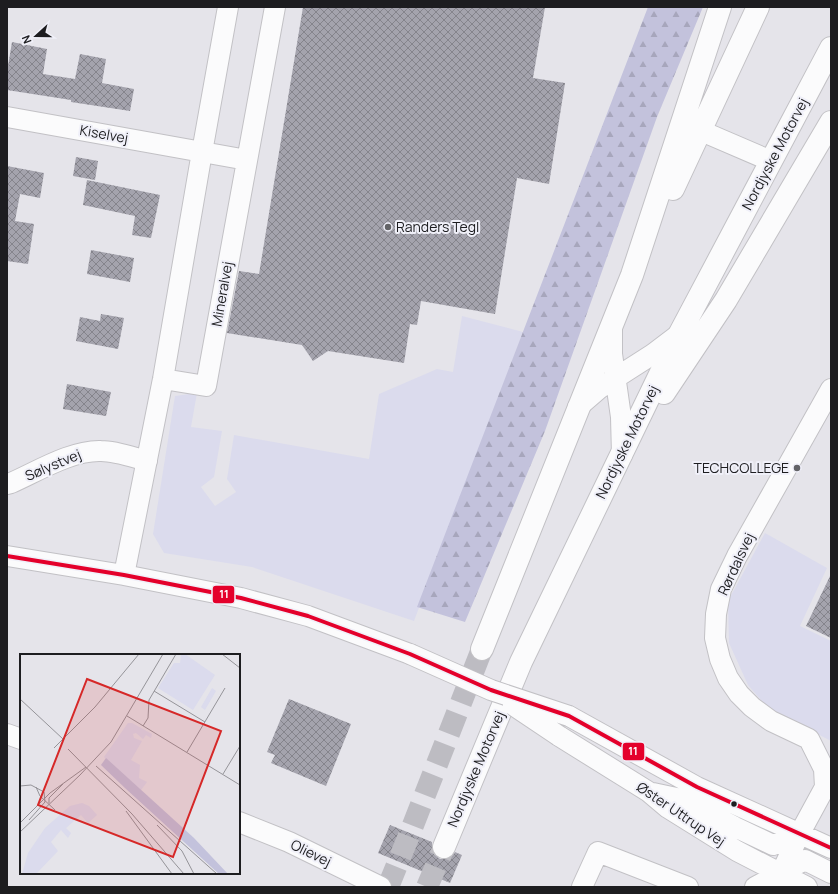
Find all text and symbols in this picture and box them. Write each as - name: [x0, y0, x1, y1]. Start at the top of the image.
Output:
- north arrow: [16, 16, 56, 56]
- text: N: [18, 33, 35, 46]
- street label: Nordjyske Motorvej: [737, 94, 812, 213]
- street label: Kiselvej: [78, 120, 130, 147]
- place label: Randers Tegl: [396, 217, 479, 236]
- marker: Randers Tegl: [383, 222, 393, 232]
- street label: Mineralvej: [206, 260, 237, 328]
- street label: Nordjyske Motorvej: [591, 382, 662, 502]
- street label: Sølystvej: [22, 444, 84, 485]
- place label: TECHCOLLEGE: [694, 458, 789, 477]
- marker: TECHCOLLEGE: [792, 463, 802, 473]
- street label: Rørdalsvej: [713, 529, 758, 598]
- line badge: 11: [212, 585, 235, 604]
- text: 11: [219, 586, 229, 601]
- inset map: [20, 654, 240, 874]
- street label: Nordjyske Motorvej: [443, 708, 509, 830]
- line badge: 11: [622, 742, 645, 761]
- text: 11: [628, 743, 638, 758]
- street label: Øster Uttrup Vej: [633, 777, 729, 850]
- unlabelled marker: [729, 799, 739, 809]
- street label: Olievej: [288, 835, 335, 871]

